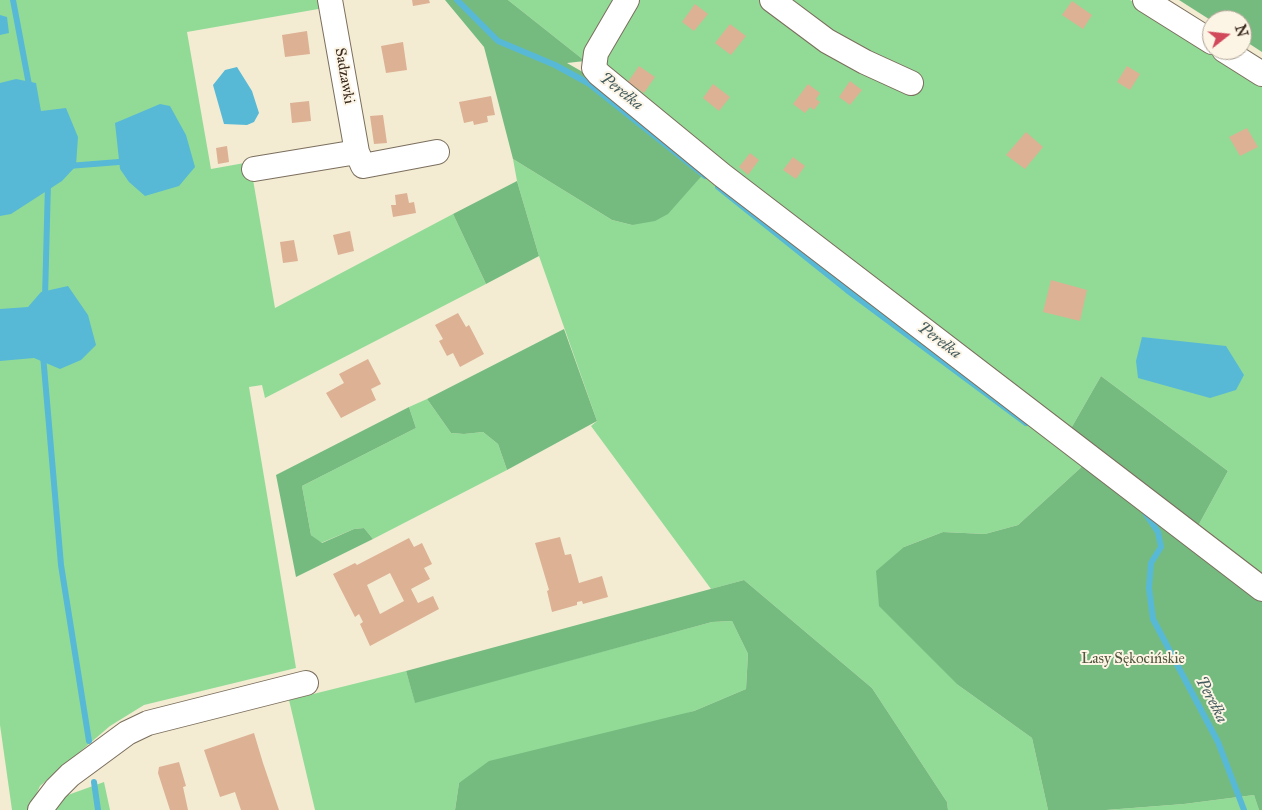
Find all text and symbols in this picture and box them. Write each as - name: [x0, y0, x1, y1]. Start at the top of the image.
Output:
- north arrow: [1202, 10, 1252, 60]
- text: N: [1231, 23, 1251, 39]
- street label: Sadzawki: [330, 47, 358, 105]
- water label: Perełka: [595, 69, 647, 115]
- water label: Perełka: [913, 318, 965, 364]
- park label: Lasy Sękocińskie: [1081, 650, 1185, 668]
- water label: Perełka: [1191, 673, 1231, 727]

